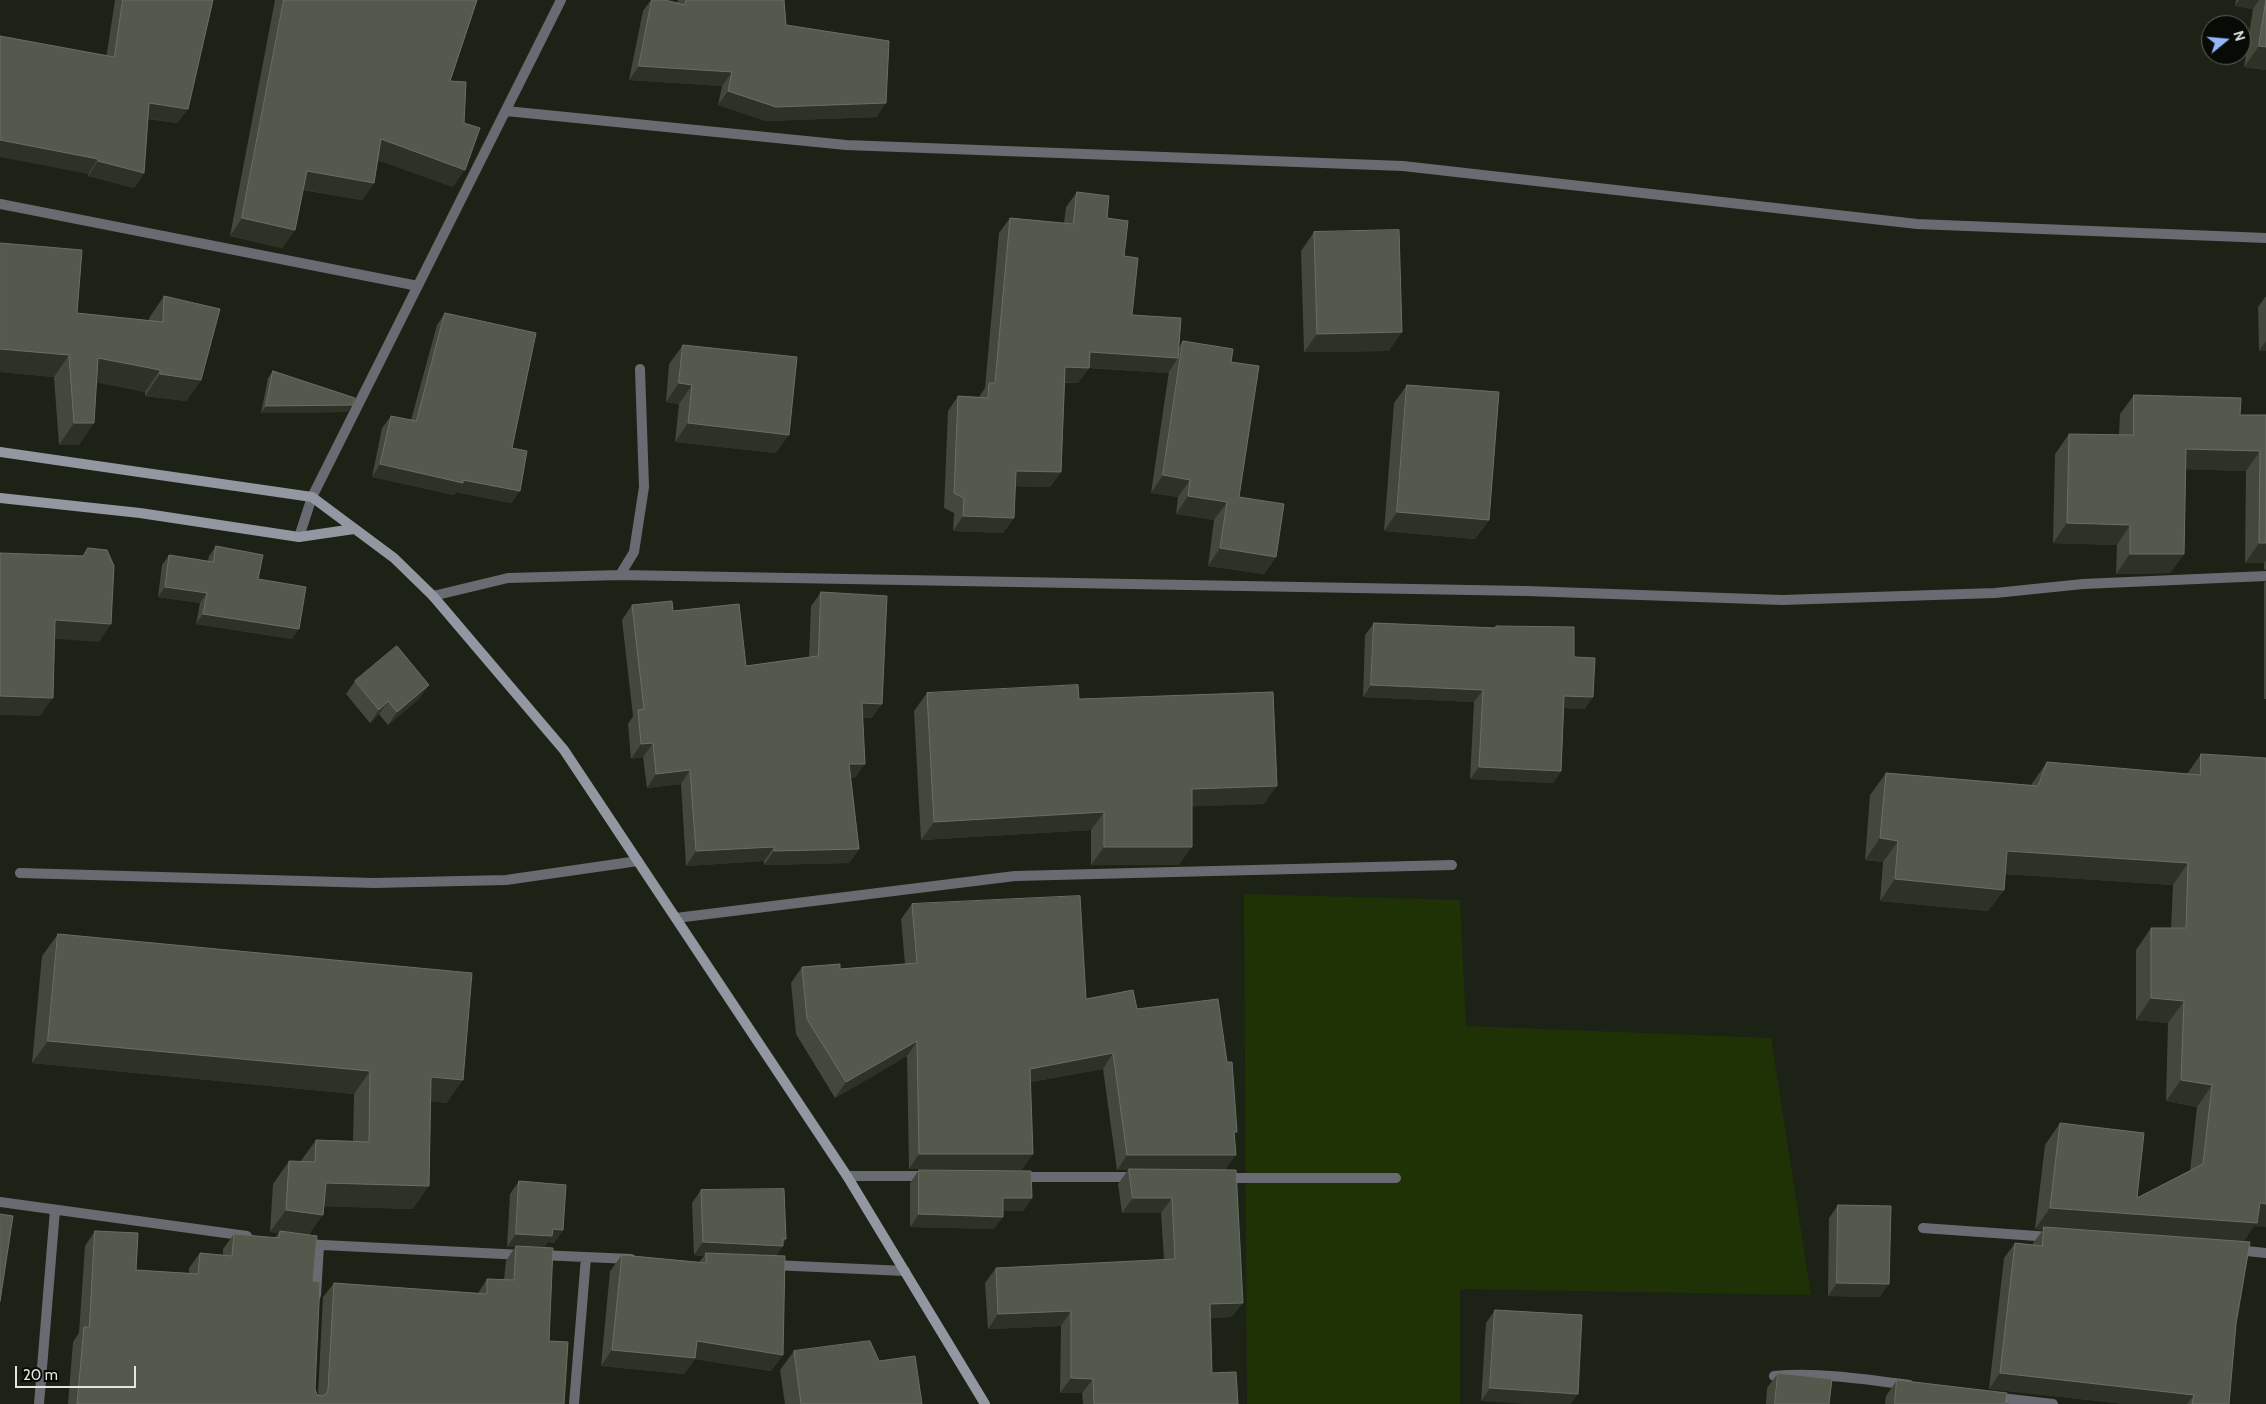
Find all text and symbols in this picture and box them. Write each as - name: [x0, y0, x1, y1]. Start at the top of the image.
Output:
- north arrow: [2201, 15, 2251, 65]
- text: N: [2229, 29, 2249, 43]
- scale bar: [18, 1356, 139, 1388]
- text: 20 m: [23, 1366, 58, 1384]

